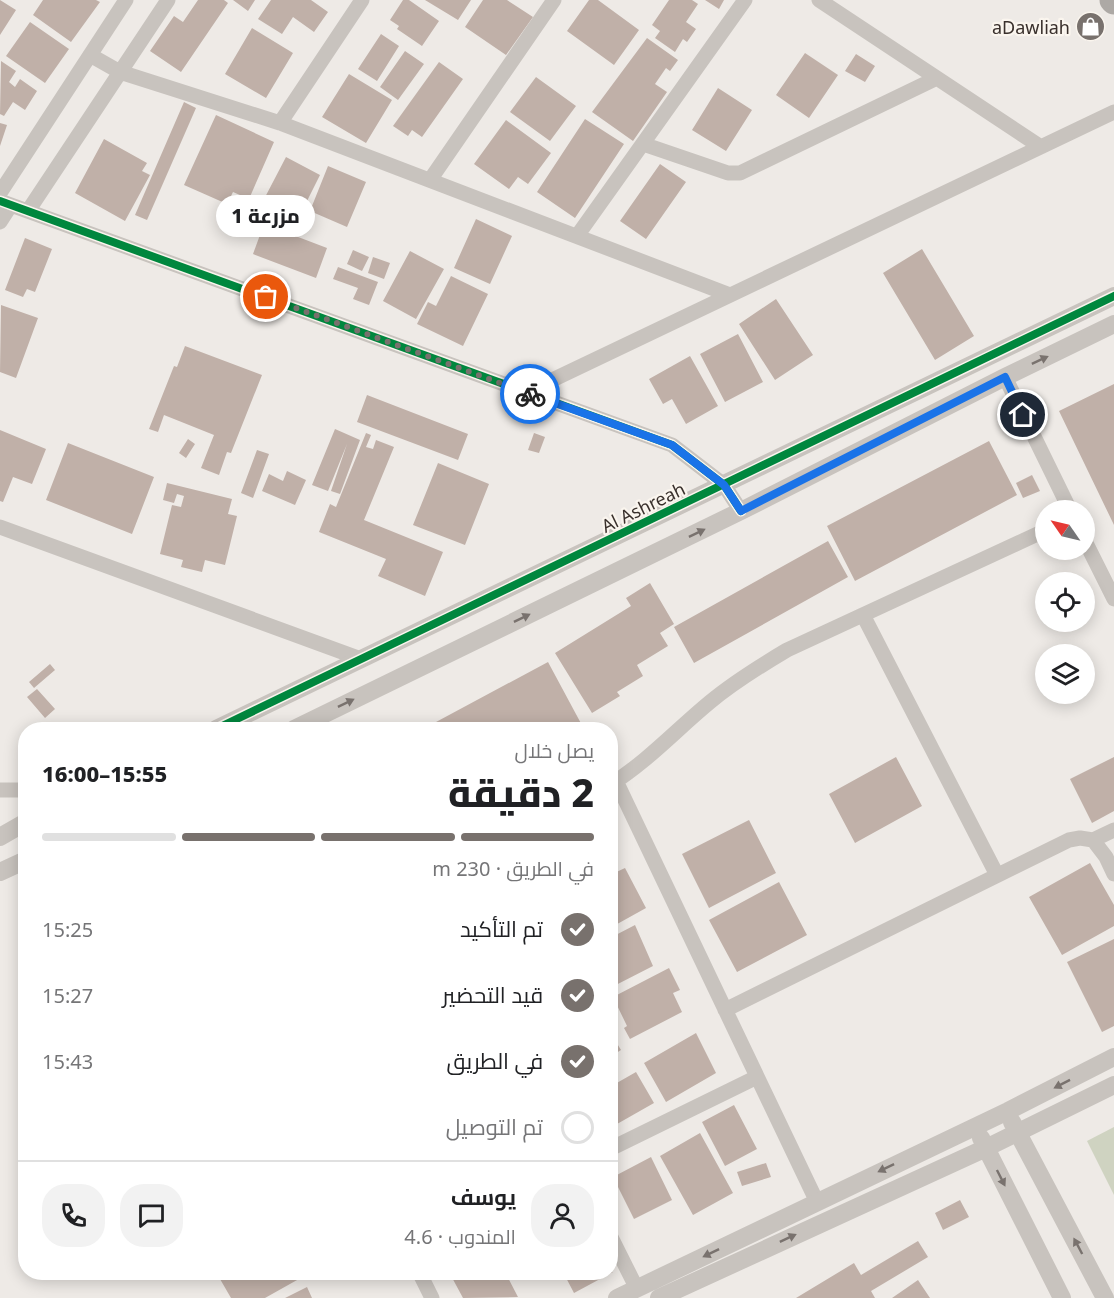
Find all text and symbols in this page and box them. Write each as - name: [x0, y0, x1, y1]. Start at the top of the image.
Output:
- shop icon: aDawliah: [1075, 11, 1107, 43]
- place label: aDawliah: [992, 15, 1070, 39]
- callout: مزرعة 1: [216, 195, 316, 237]
- text: مزرعة 1: [231, 202, 300, 229]
- pin: [240, 271, 291, 322]
- icon: bag: [249, 280, 282, 313]
- one-way arrow: [1031, 355, 1048, 364]
- courier: [500, 364, 560, 424]
- icon: bike: [514, 378, 547, 411]
- pin: [997, 389, 1048, 440]
- icon: home: [1006, 398, 1039, 431]
- street label: Al Ashreah: [597, 476, 689, 538]
- north arrow: [1035, 500, 1095, 560]
- map controls: [1035, 500, 1095, 704]
- one-way arrow: [688, 528, 706, 538]
- button: locate: [1035, 572, 1095, 632]
- one-way arrow: [513, 614, 530, 623]
- button: layers: [1035, 644, 1095, 704]
- one-way arrow: [338, 699, 355, 708]
- text: يصل خلال: [515, 737, 594, 764]
- text: 15:55–16:00: [42, 758, 167, 788]
- text: 2 دقيقة: [448, 765, 594, 818]
- text: في الطريق · 230 m: [432, 855, 594, 882]
- text: تم التأكيد: [460, 913, 543, 943]
- icon: check: [561, 913, 594, 946]
- text: 15:25: [42, 916, 93, 943]
- text: قيد التحضير: [442, 979, 543, 1009]
- icon: check: [561, 979, 594, 1012]
- text: 15:27: [42, 982, 93, 1009]
- text: في الطريق: [446, 1045, 543, 1075]
- icon: check: [561, 1045, 594, 1078]
- text: 15:43: [42, 1048, 93, 1075]
- one-way arrow: [1053, 1078, 1071, 1088]
- text: تم التوصيل: [446, 1111, 543, 1141]
- one-way arrow: [878, 1164, 895, 1173]
- one-way arrow: [996, 1170, 1006, 1187]
- text: يوسف: [451, 1181, 516, 1211]
- button: phone: [42, 1184, 105, 1247]
- button: chat: [120, 1184, 183, 1247]
- button: person: [531, 1184, 594, 1247]
- text: المندوب · 4.6: [404, 1223, 516, 1250]
- one-way arrow: [780, 1234, 797, 1243]
- one-way arrow: [1073, 1238, 1083, 1255]
- one-way arrow: [702, 1249, 719, 1258]

